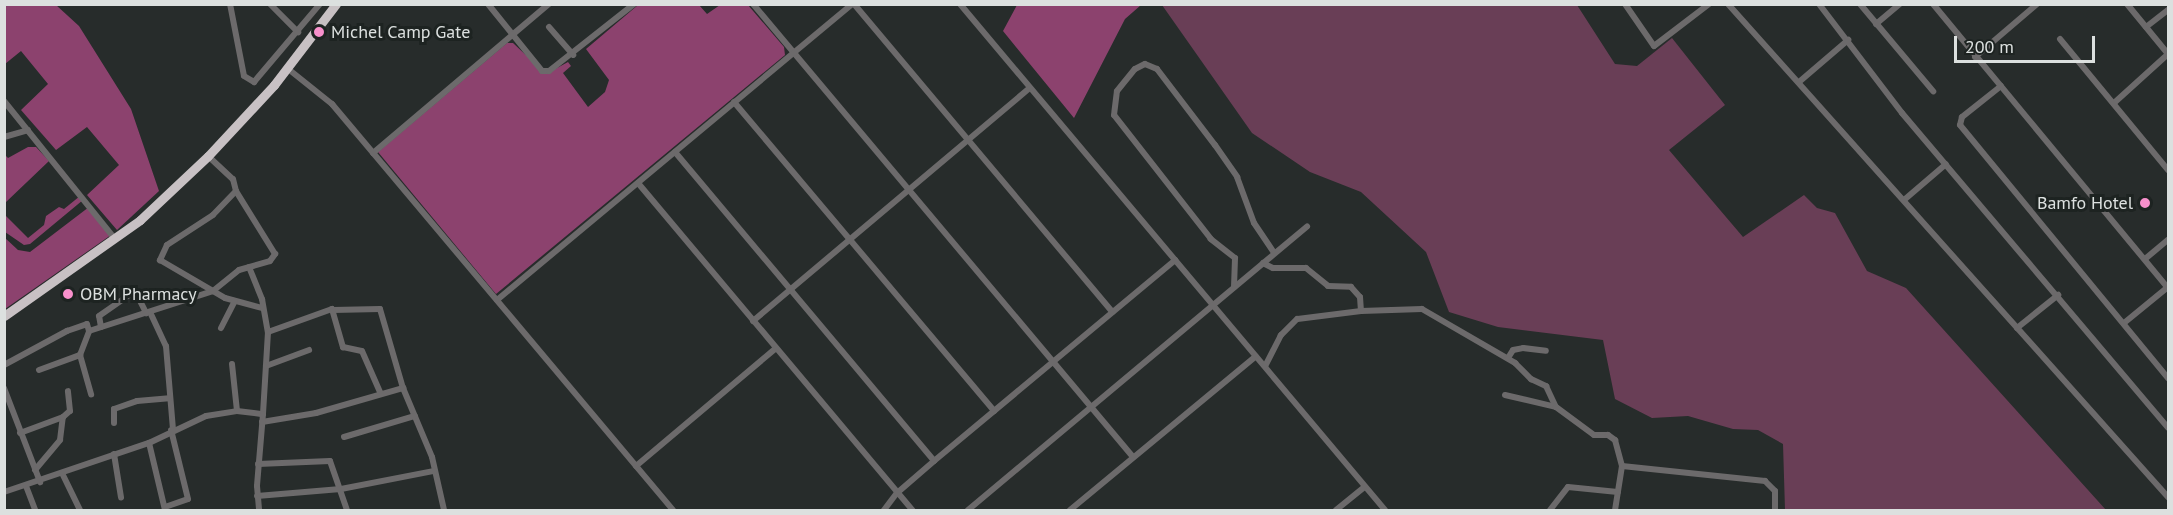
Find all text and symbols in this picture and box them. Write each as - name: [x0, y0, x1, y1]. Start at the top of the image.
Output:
- place label: Michel Camp Gate: [331, 21, 470, 43]
- scale bar: [1957, 24, 2098, 62]
- marker: Michel Camp Gate: [312, 25, 326, 39]
- text: 200 m: [1965, 35, 2014, 58]
- place label: Bamfo Hotel: [2037, 192, 2133, 214]
- marker: Bamfo Hotel: [2138, 196, 2152, 210]
- place label: OBM Pharmacy: [80, 283, 197, 305]
- marker: OBM Pharmacy: [61, 287, 75, 301]

